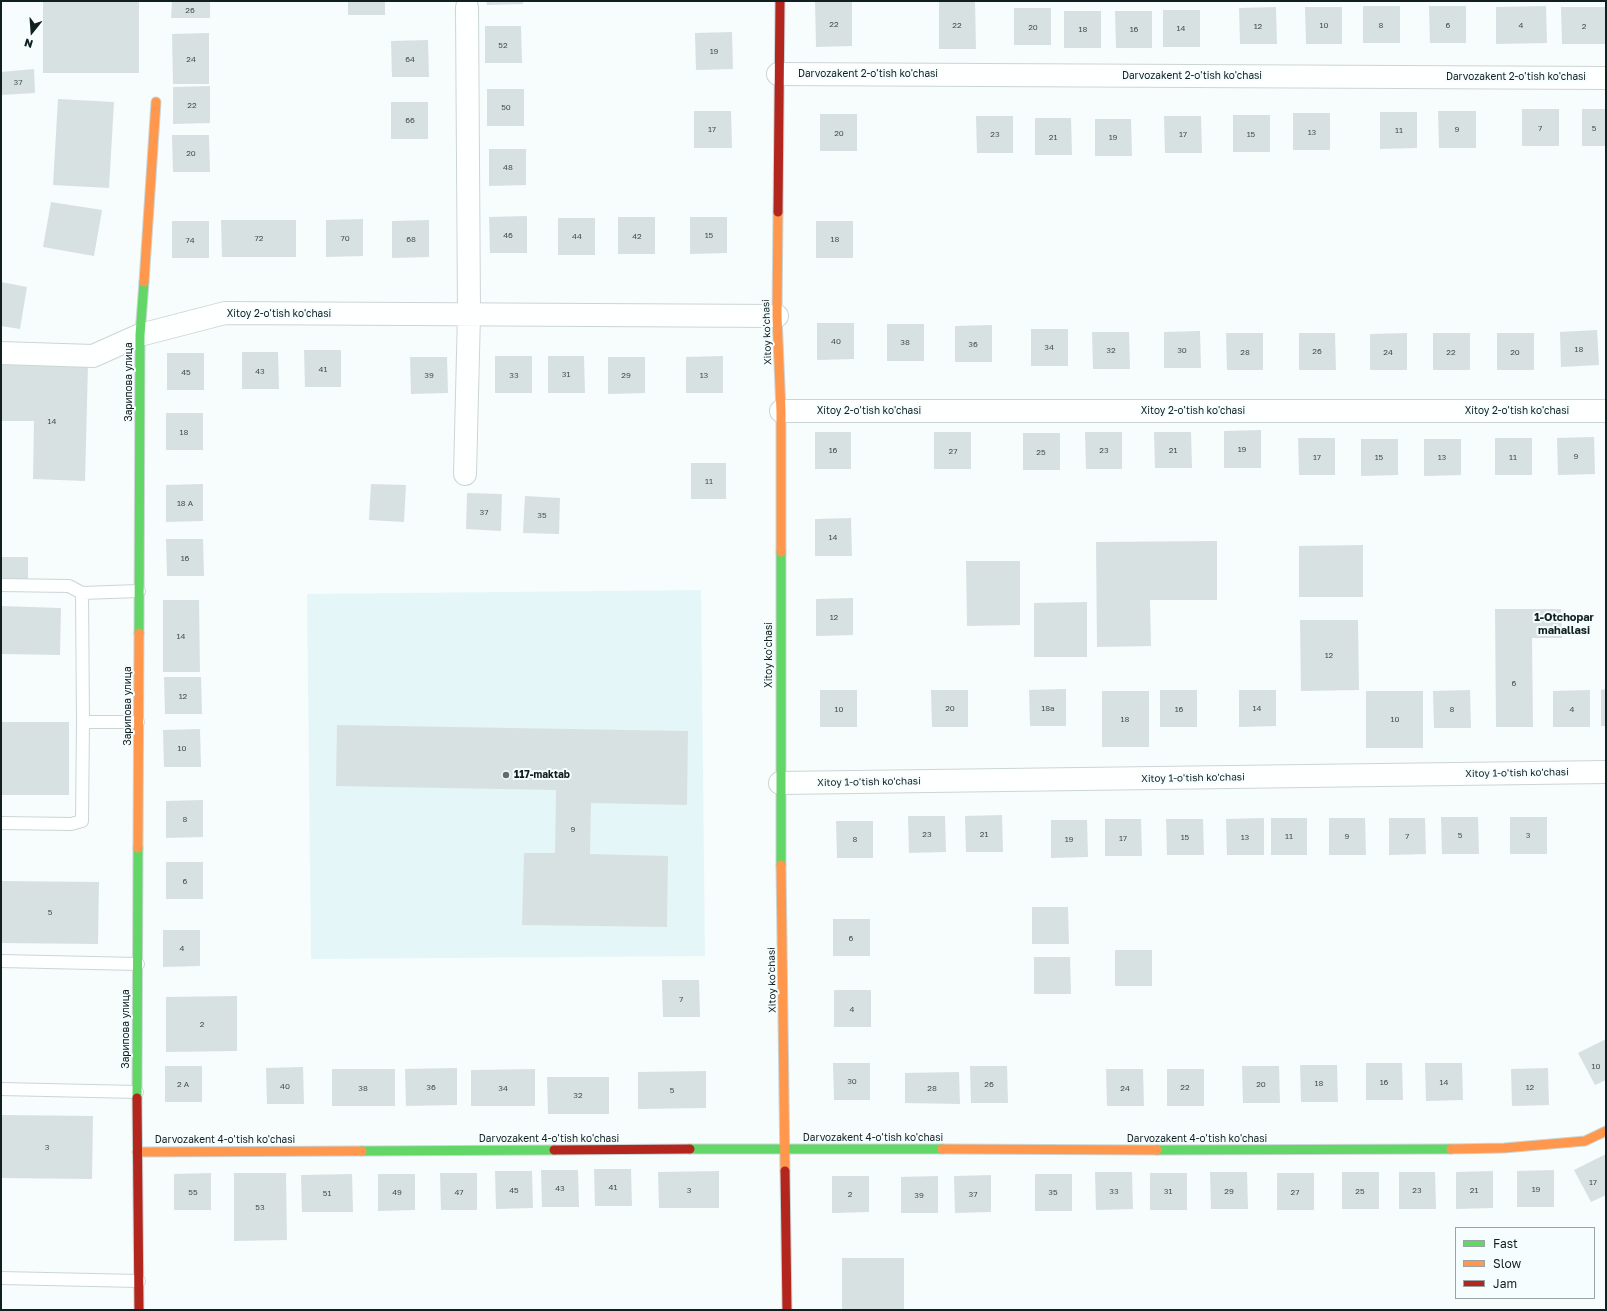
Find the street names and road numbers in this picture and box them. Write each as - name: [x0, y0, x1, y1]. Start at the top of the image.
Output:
- street label: Darvozakent 2-o'tish ko'chasi: [798, 68, 938, 80]
- street label: Darvozakent 2-o'tish ko'chasi: [1122, 70, 1262, 82]
- street label: Darvozakent 2-o'tish ko'chasi: [1446, 71, 1586, 83]
- street label: Xitoy ko'chasi: [760, 299, 774, 365]
- street label: Xitoy 2-o'tish ko'chasi: [227, 308, 331, 320]
- street label: Зарипова улица: [123, 342, 135, 422]
- street label: Xitoy 2-o'tish ko'chasi: [817, 405, 921, 417]
- street label: Xitoy 2-o'tish ko'chasi: [1141, 405, 1245, 417]
- street label: Xitoy 2-o'tish ko'chasi: [1465, 405, 1569, 417]
- street label: Xitoy ko'chasi: [763, 622, 775, 688]
- street label: Зарипова улица: [122, 666, 134, 746]
- street label: Xitoy 1-o'tish ko'chasi: [1465, 766, 1569, 780]
- street label: Xitoy 1-o'tish ko'chasi: [1141, 771, 1245, 785]
- street label: Xitoy 1-o'tish ko'chasi: [817, 775, 921, 789]
- street label: Xitoy ko'chasi: [765, 947, 779, 1013]
- street label: Зарипова улица: [120, 989, 132, 1069]
- street label: Darvozakent 4-o'tish ko'chasi: [803, 1132, 943, 1144]
- street label: Darvozakent 4-o'tish ko'chasi: [479, 1133, 619, 1145]
- street label: Darvozakent 4-o'tish ko'chasi: [1127, 1133, 1267, 1145]
- street label: Darvozakent 4-o'tish ko'chasi: [155, 1134, 295, 1146]

